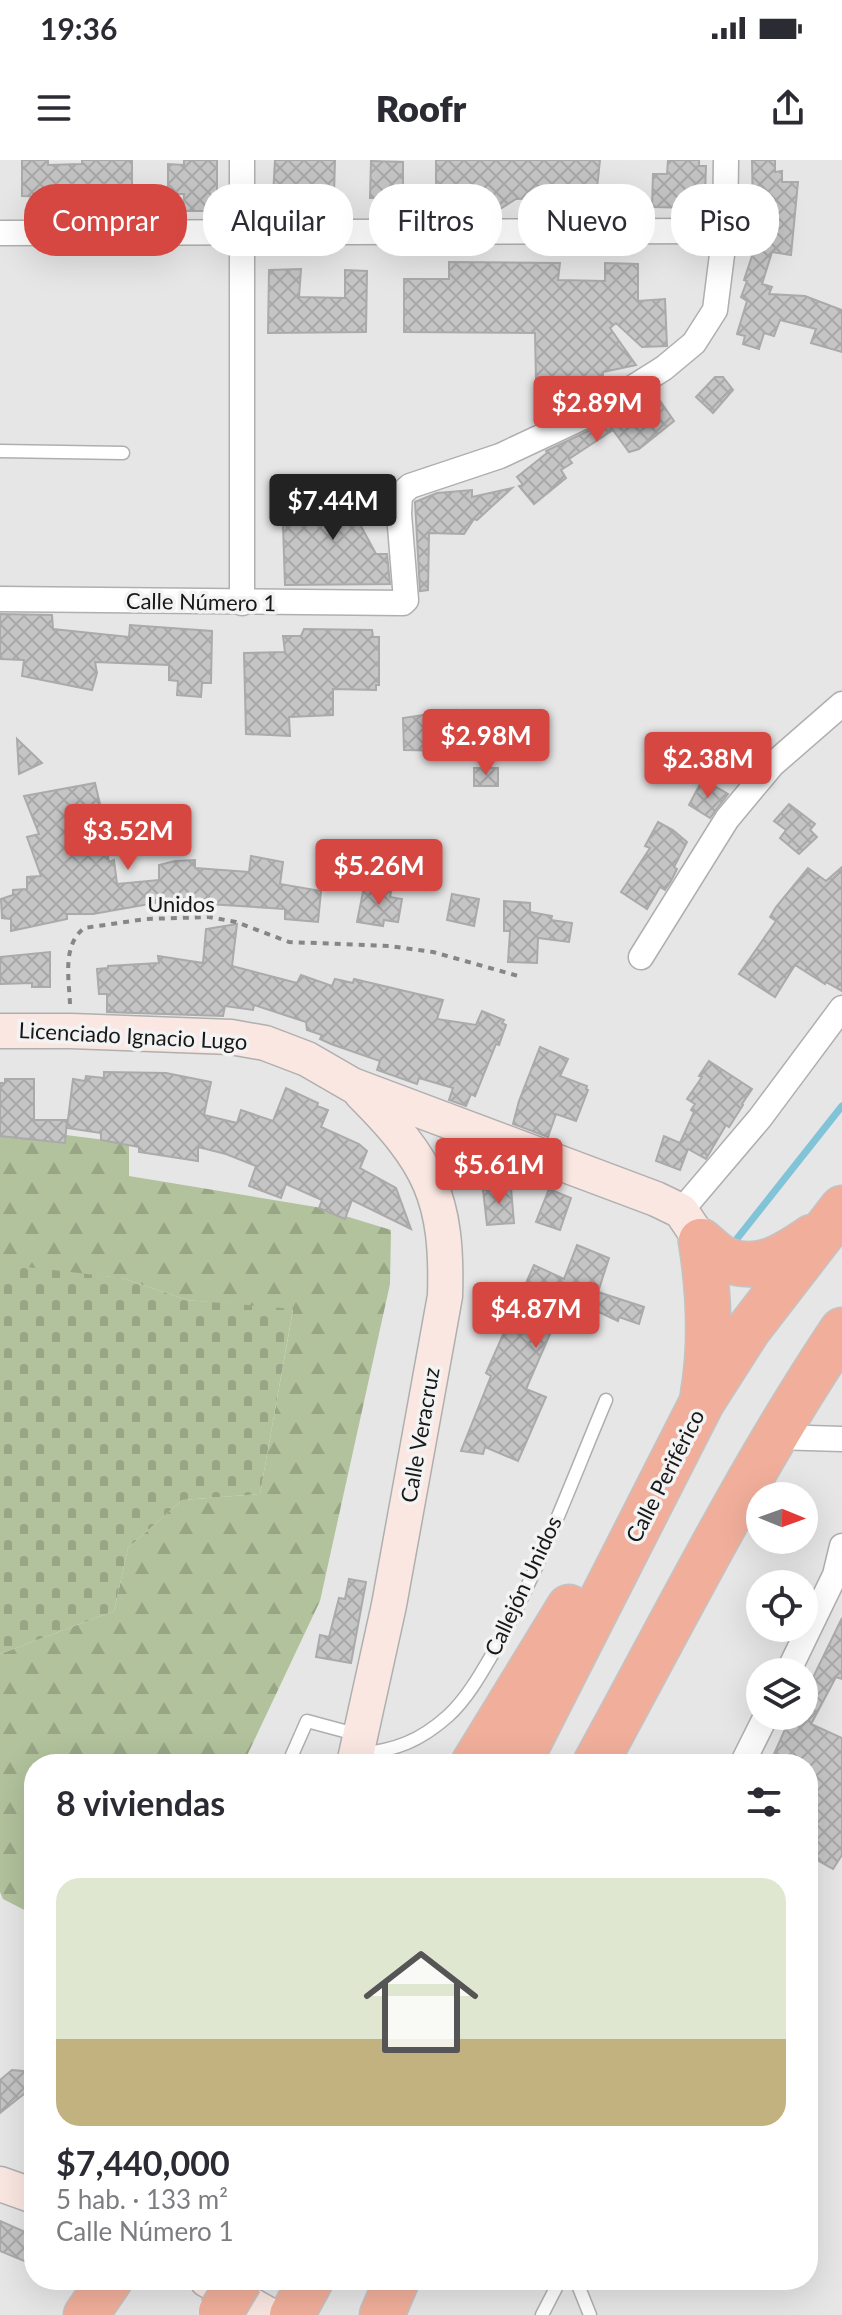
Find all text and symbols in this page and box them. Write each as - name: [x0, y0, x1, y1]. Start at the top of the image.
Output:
- text: 19:36: [40, 10, 117, 46]
- icon: menu: [32, 86, 76, 130]
- text: Roofr: [376, 86, 466, 130]
- icon: share: [766, 86, 810, 130]
- chip: Comprar: [24, 184, 187, 256]
- chip: Alquilar: [203, 184, 353, 256]
- chip: Filtros: [369, 184, 502, 256]
- chip: Nuevo: [518, 184, 655, 256]
- chip: Piso: [671, 184, 779, 256]
- pin: $2.89M: [532, 376, 662, 444]
- text: $2.89M: [551, 386, 643, 418]
- pin: $7.44M: [268, 474, 398, 542]
- text: $7.44M: [287, 484, 379, 516]
- street label: Calle Número 1: [126, 587, 276, 616]
- pin: $2.98M: [421, 709, 551, 777]
- text: $2.98M: [440, 719, 532, 751]
- pin: $2.38M: [643, 732, 773, 800]
- text: $2.38M: [662, 742, 754, 774]
- pin: $3.52M: [63, 804, 193, 872]
- text: $3.52M: [82, 814, 174, 846]
- pin: $5.26M: [314, 839, 444, 907]
- text: $5.26M: [333, 849, 425, 881]
- street label: Unidos: [147, 890, 215, 917]
- street label: Licenciado Ignacio Lugo: [18, 1016, 248, 1055]
- pin: $5.61M: [434, 1138, 564, 1206]
- text: $5.61M: [453, 1148, 545, 1180]
- pin: $4.87M: [471, 1282, 601, 1350]
- text: $4.87M: [490, 1292, 582, 1324]
- street label: Calle Veracruz: [394, 1365, 445, 1505]
- street label: Calle Periférico: [619, 1405, 710, 1547]
- north arrow: [746, 1482, 818, 1554]
- map controls: [746, 1482, 818, 1730]
- street label: Callejón Unidos: [478, 1512, 567, 1660]
- button: locate: [746, 1570, 818, 1642]
- button: layers: [746, 1658, 818, 1730]
- icon: filters: [742, 1780, 786, 1824]
- text: 8 viviendas: [56, 1782, 225, 1823]
- icon: home: [349, 1930, 493, 2074]
- text: $7,440,000: [56, 2142, 230, 2183]
- text: 5 hab. · 133 m²: [56, 2183, 228, 2215]
- text: Calle Número 1: [56, 2215, 234, 2247]

